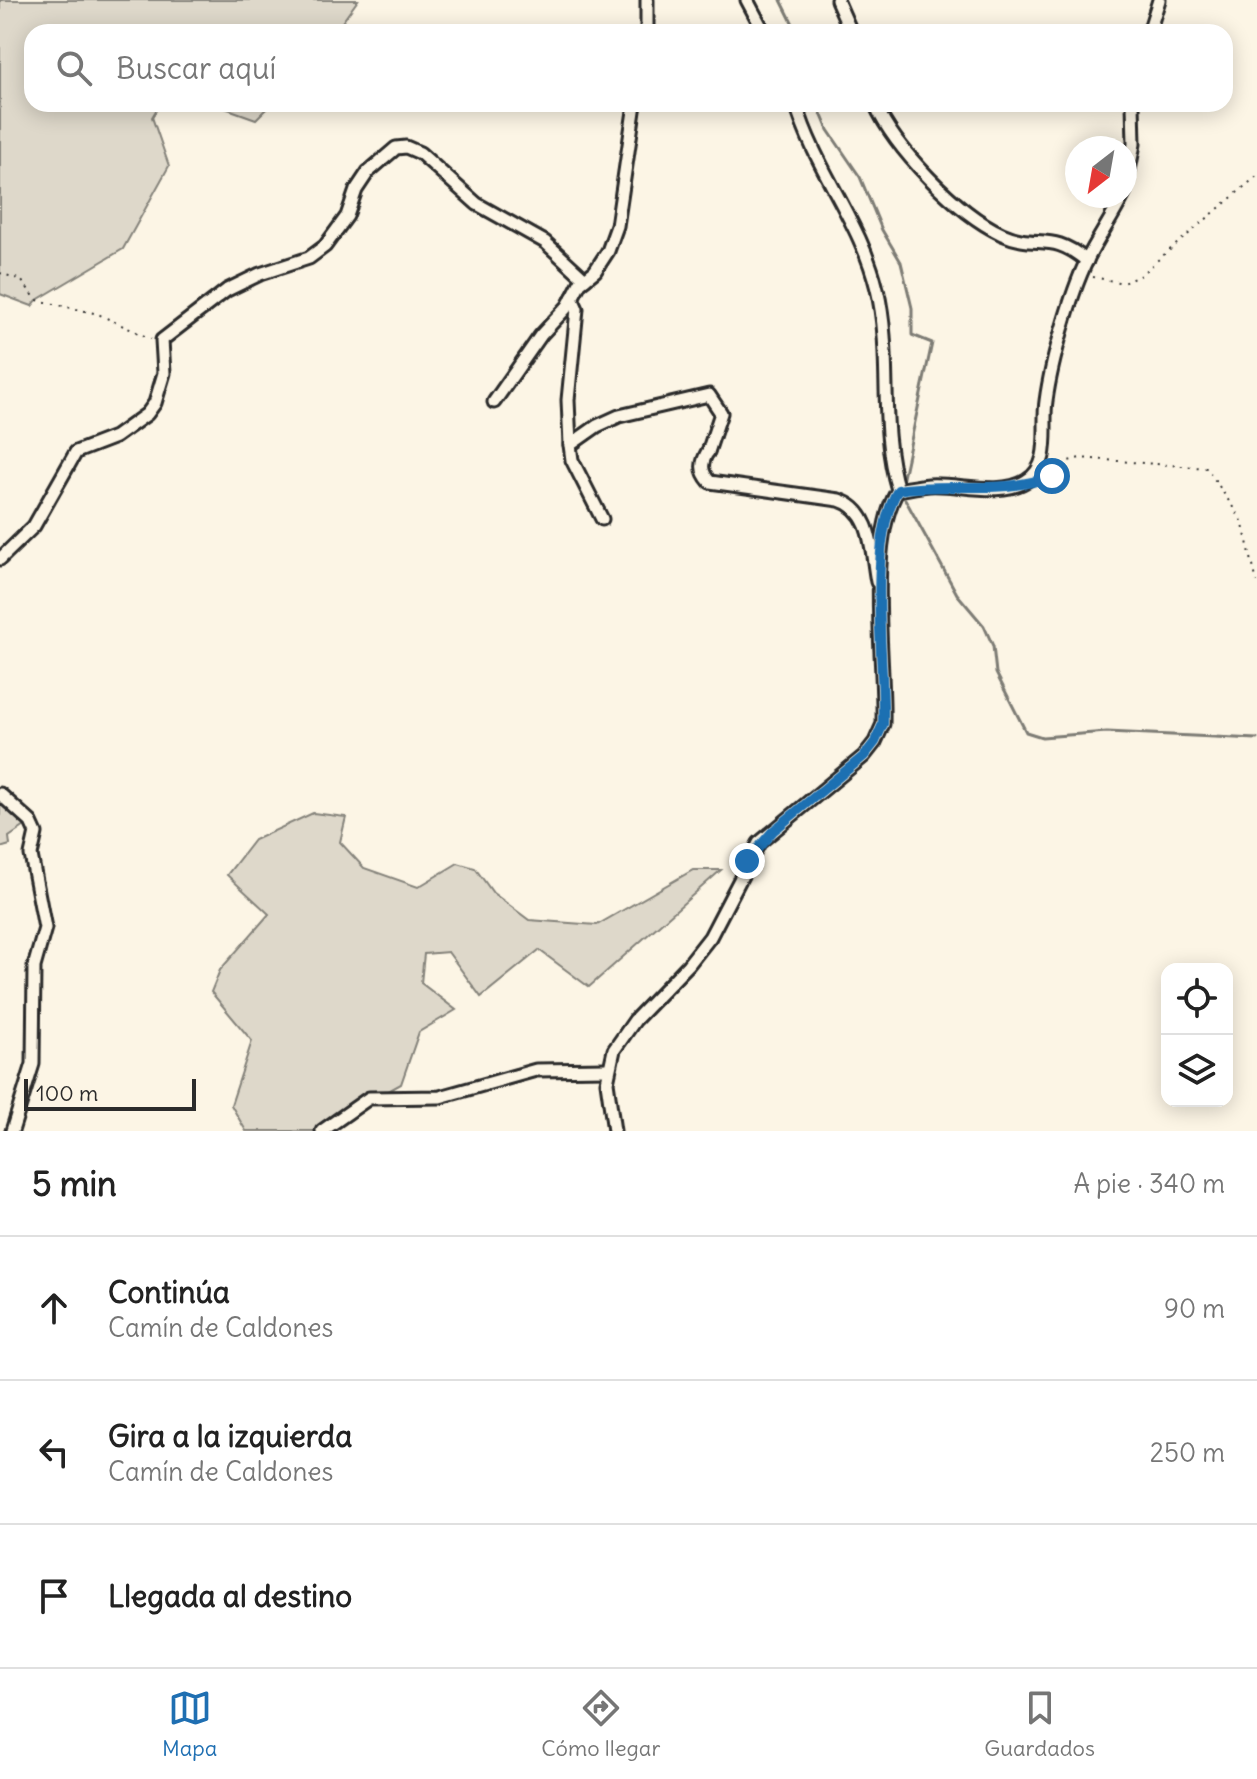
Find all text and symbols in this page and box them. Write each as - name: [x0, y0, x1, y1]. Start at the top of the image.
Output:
- search box: [24, 24, 1233, 112]
- icon: search: [52, 46, 96, 90]
- text: Buscar aquí: [116, 49, 276, 87]
- north arrow: [1065, 136, 1137, 208]
- route start: [1034, 458, 1070, 494]
- route end: [729, 843, 765, 879]
- map controls: [1161, 963, 1233, 1107]
- button: locate: [1161, 963, 1233, 1035]
- button: layers: [1161, 1035, 1233, 1107]
- scale bar: [24, 1075, 196, 1111]
- text: 100 m: [36, 1079, 98, 1107]
- text: 5 min: [32, 1162, 117, 1205]
- text: A pie · 340 m: [1073, 1167, 1225, 1200]
- text: Continúa: [108, 1273, 230, 1311]
- icon: ahead: [32, 1286, 76, 1330]
- text: 90 m: [1164, 1292, 1225, 1325]
- text: Camín de Caldones: [108, 1311, 333, 1344]
- text: Gira a la izquierda: [108, 1417, 352, 1455]
- icon: left: [32, 1430, 76, 1474]
- text: 250 m: [1150, 1436, 1225, 1469]
- text: Camín de Caldones: [108, 1455, 333, 1488]
- icon: arrive: [32, 1574, 76, 1618]
- text: Llegada al destino: [108, 1577, 352, 1615]
- tab: Mapa: [162, 1686, 217, 1762]
- tab: Cómo llegar: [541, 1686, 660, 1762]
- tab: Guardados: [984, 1686, 1095, 1762]

